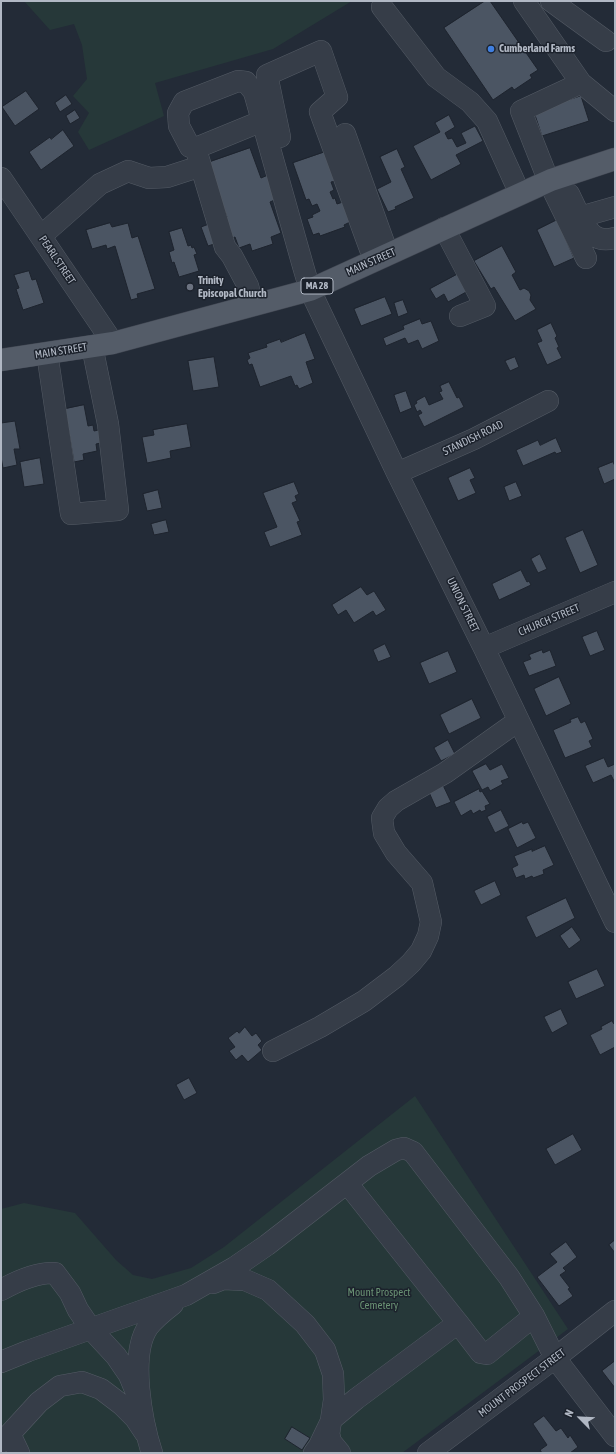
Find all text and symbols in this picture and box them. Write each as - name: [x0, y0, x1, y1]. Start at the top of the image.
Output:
- place label: Cumberland Farms: [499, 42, 575, 56]
- marker: Cumberland Farms: [486, 44, 496, 54]
- street label: PEARL STREET: [36, 233, 78, 287]
- street label: MAIN STREET: [344, 245, 398, 279]
- place label: Trinity Episcopal Church: [198, 274, 267, 300]
- road number: MA 28: [301, 278, 333, 294]
- marker: Trinity Episcopal Church: [185, 282, 195, 292]
- street label: MAIN STREET: [34, 340, 88, 362]
- street label: STANDISH ROAD: [441, 418, 505, 458]
- street label: UNION STREET: [444, 575, 482, 635]
- street label: CHURCH STREET: [516, 601, 582, 639]
- park label: Mount Prospect Cemetery: [348, 1286, 410, 1312]
- street label: MOUNT PROSPECT STREET: [476, 1346, 568, 1420]
- north arrow: [560, 1398, 600, 1438]

